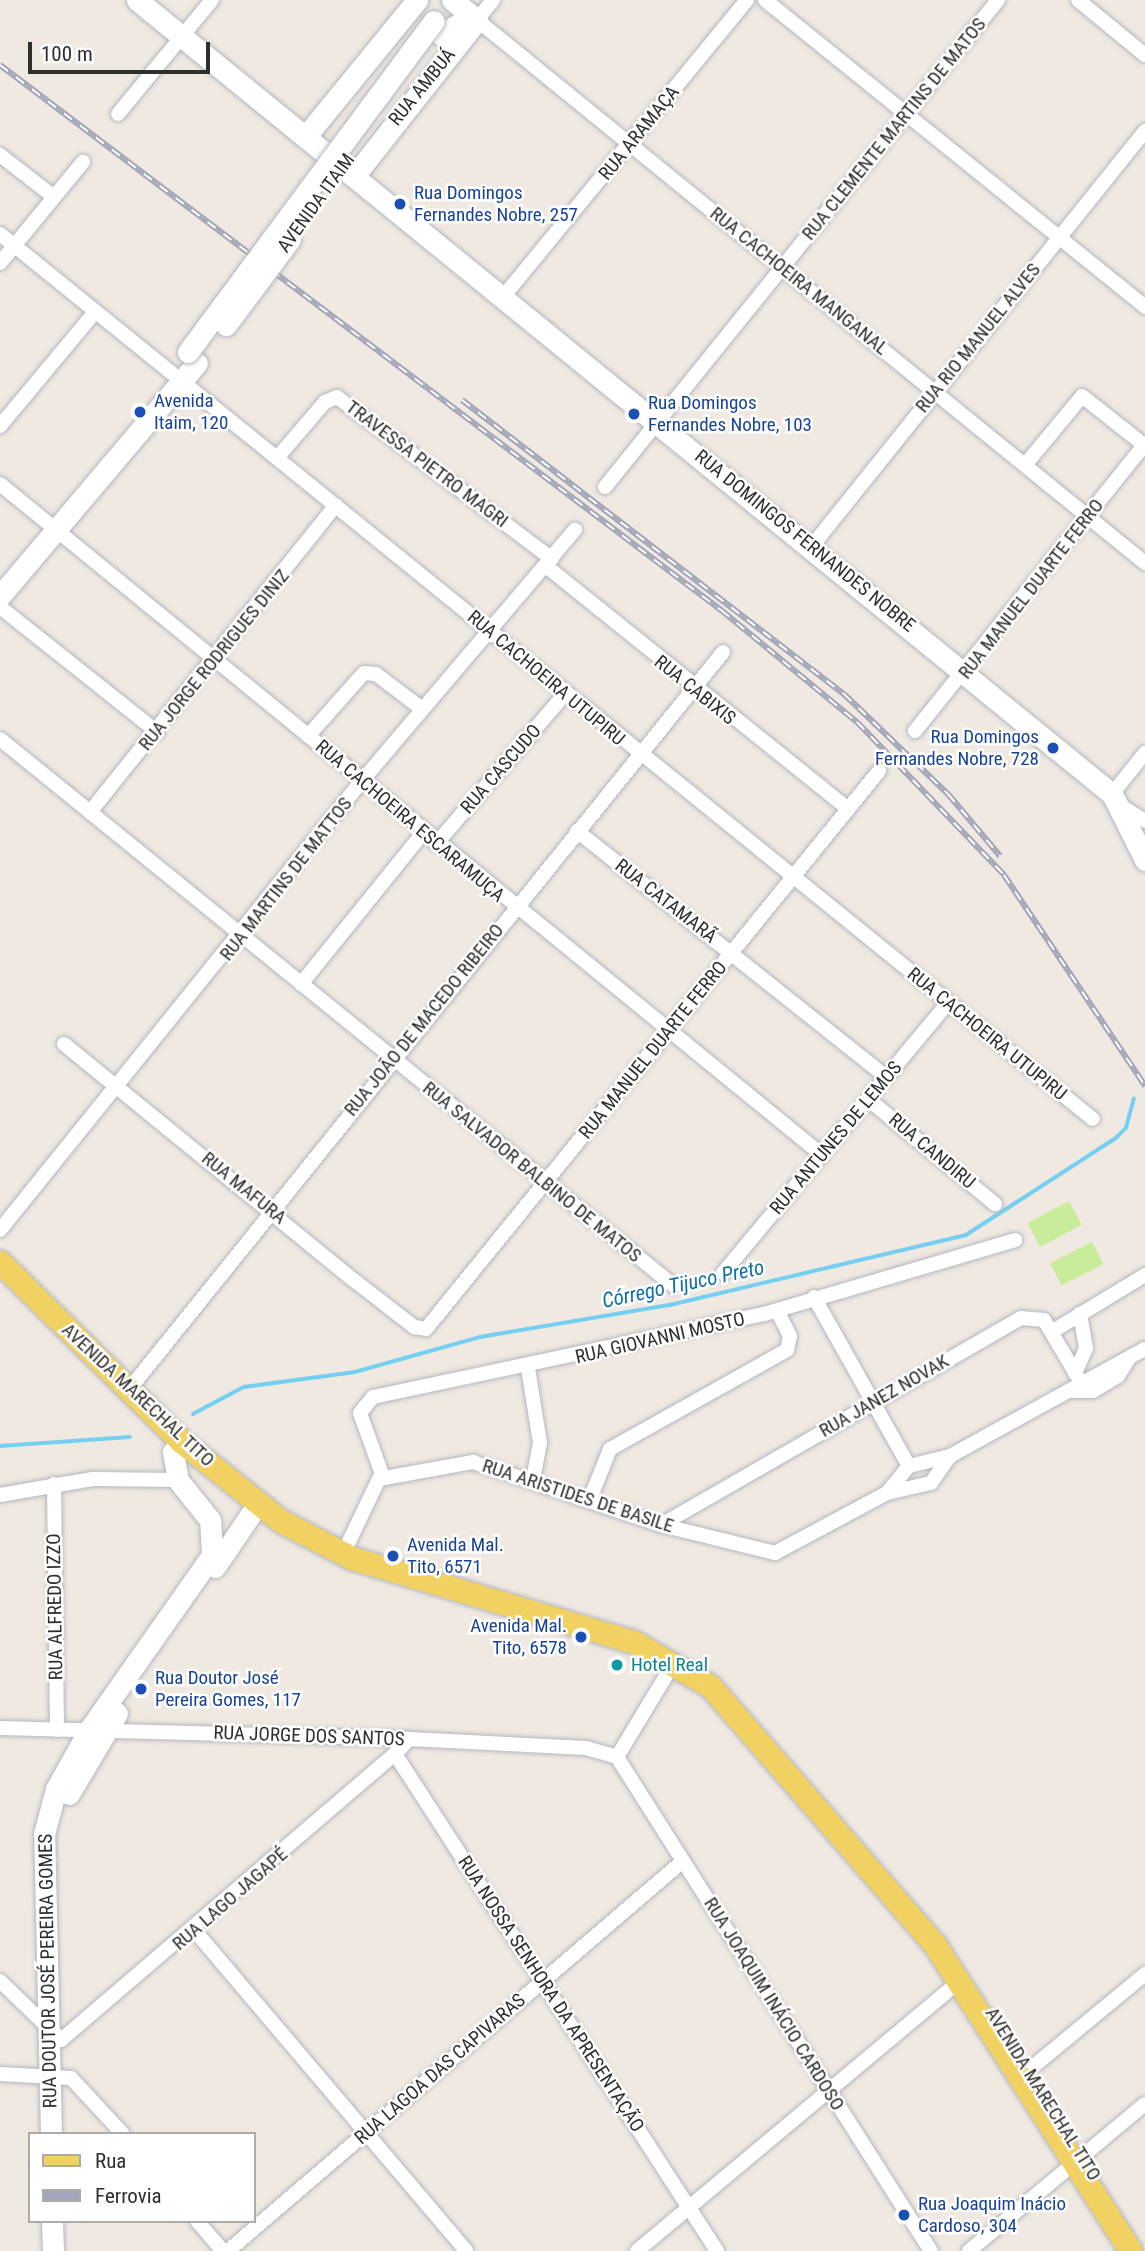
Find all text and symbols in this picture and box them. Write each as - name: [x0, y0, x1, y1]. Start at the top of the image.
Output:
- street label: RUA CLEMENTE MARTINS DE MATOS: [797, 13, 991, 245]
- scale bar: [32, 28, 214, 72]
- text: 100 m: [41, 42, 93, 66]
- street label: RUA AMBUÁ: [384, 44, 460, 130]
- street label: RUA ARAMAÇA: [594, 81, 684, 185]
- street label: AVENIDA ITAIM: [273, 149, 359, 257]
- place label: Rua Domingos Fernandes Nobre, 257: [414, 182, 578, 226]
- marker: Rua Domingos Fernandes Nobre, 257: [392, 196, 408, 212]
- street label: RUA CACHOEIRA MANGANAL: [705, 202, 893, 360]
- street label: RUA RIO MANUEL ALVES: [911, 259, 1045, 417]
- place label: Avenida Itaim, 120: [154, 390, 228, 434]
- place label: Rua Domingos Fernandes Nobre, 103: [648, 392, 812, 436]
- street label: TRAVESSA PIETRO MAGRI: [341, 396, 513, 532]
- marker: Avenida Itaim, 120: [132, 404, 148, 420]
- marker: Rua Domingos Fernandes Nobre, 103: [626, 406, 642, 422]
- street label: RUA DOMINGOS FERNANDES NOBRE: [690, 445, 920, 637]
- street label: RUA MANUEL DUARTE FERRO: [954, 494, 1108, 684]
- street label: RUA JORGE RODRIGUES DINIZ: [134, 565, 294, 755]
- street label: RUA CACHOEIRA UTUPIRU: [463, 606, 629, 750]
- street label: RUA CABIXIS: [650, 650, 740, 730]
- street label: RUA CASCUDO: [456, 720, 546, 818]
- place label: Rua Domingos Fernandes Nobre, 728: [875, 726, 1039, 770]
- street label: RUA CACHOEIRA ESCARAMUÇA: [311, 735, 509, 907]
- marker: Rua Domingos Fernandes Nobre, 728: [1045, 740, 1061, 756]
- street label: RUA MARTINS DE MATTOS: [215, 793, 357, 965]
- street label: RUA CATAMARÃ: [611, 854, 721, 948]
- street label: RUA JOÃO DE MACEDO RIBEIRO: [339, 919, 509, 1121]
- street label: RUA MANUEL DUARTE FERRO: [574, 957, 732, 1143]
- street label: RUA CACHOEIRA UTUPIRU: [903, 963, 1071, 1105]
- street label: RUA ANTUNES DE LEMOS: [765, 1057, 907, 1219]
- street label: RUA SALVADOR BALBINO DE MATOS: [418, 1077, 646, 1267]
- street label: RUA CANDIRU: [884, 1108, 980, 1194]
- street label: RUA MAFURA: [197, 1147, 291, 1229]
- water label: Córrego Tijuco Preto: [599, 1254, 767, 1314]
- street label: RUA GIOVANNI MOSTO: [573, 1307, 747, 1369]
- street label: AVENIDA MARECHAL TITO: [57, 1318, 219, 1472]
- street label: RUA JANEZ NOVAK: [815, 1350, 953, 1442]
- street label: RUA ARISTIDES DE BASILE: [480, 1454, 676, 1538]
- street label: RUA ALFREDO IZZO: [42, 1533, 68, 1681]
- place label: Avenida Mal. Tito, 6571: [407, 1534, 504, 1578]
- marker: Avenida Mal. Tito, 6571: [385, 1548, 401, 1564]
- place label: Avenida Mal. Tito, 6578: [470, 1615, 567, 1659]
- marker: Avenida Mal. Tito, 6578: [573, 1629, 589, 1645]
- place label: Hotel Real: [631, 1654, 708, 1676]
- marker: Hotel Real: [609, 1657, 625, 1673]
- place label: Rua Doutor José Pereira Gomes, 117: [155, 1667, 301, 1711]
- marker: Rua Doutor José Pereira Gomes, 117: [133, 1681, 149, 1697]
- street label: RUA JORGE DOS SANTOS: [213, 1721, 405, 1751]
- street label: RUA DOUTOR JOSÉ PEREIRA GOMES: [34, 1834, 62, 2108]
- street label: RUA LAGO JAGAPÉ: [168, 1843, 292, 1955]
- street label: RUA NOSSA SENHORA DA APRESENTAÇÃO: [453, 1852, 649, 2136]
- street label: RUA JOAQUIM INÁCIO CARDOSO: [699, 1893, 849, 2115]
- street label: RUA LAGOA DAS CAPIVARAS: [350, 1989, 530, 2149]
- street label: AVENIDA MARECHAL TITO: [980, 2003, 1106, 2185]
- legend: [28, 2132, 256, 2223]
- text: Rua: [95, 2149, 126, 2173]
- text: Ferrovia: [95, 2184, 162, 2208]
- place label: Rua Joaquim Inácio Cardoso, 304: [918, 2193, 1066, 2237]
- marker: Rua Joaquim Inácio Cardoso, 304: [896, 2207, 912, 2223]

